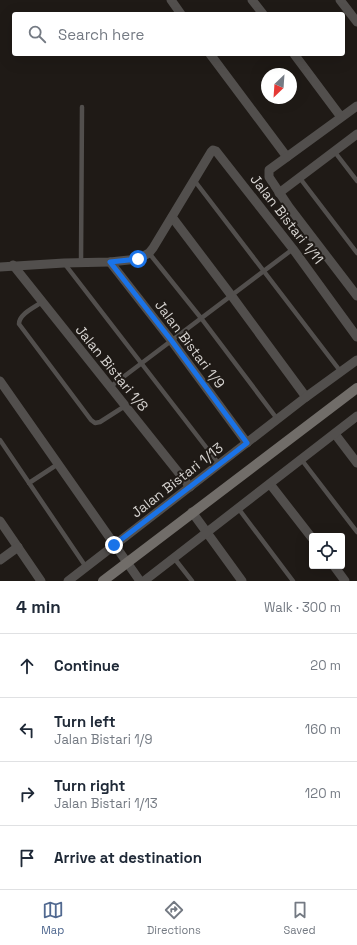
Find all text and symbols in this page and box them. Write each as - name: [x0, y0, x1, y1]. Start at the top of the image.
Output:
- search box: [12, 12, 345, 56]
- icon: search: [26, 23, 48, 45]
- text: Search here: [58, 25, 144, 44]
- north arrow: [261, 68, 297, 104]
- street label: Jalan Bistari 1/11: [246, 170, 328, 268]
- route start: [129, 250, 147, 268]
- street label: Jalan Bistari 1/9: [151, 296, 229, 392]
- street label: Jalan Bistari 1/8: [72, 321, 153, 415]
- street label: Jalan Bistari 1/13: [127, 439, 227, 521]
- map controls: [309, 533, 345, 569]
- button: locate: [309, 533, 345, 569]
- route end: [105, 536, 123, 554]
- text: 4 min: [16, 596, 61, 618]
- text: Walk · 300 m: [264, 599, 341, 616]
- icon: ahead: [16, 655, 38, 677]
- text: Continue: [54, 656, 120, 675]
- text: 20 m: [310, 657, 341, 674]
- text: Turn left: [54, 712, 116, 731]
- icon: left: [16, 719, 38, 741]
- text: 160 m: [305, 721, 341, 738]
- text: Jalan Bistari 1/9: [54, 731, 152, 748]
- text: Turn right: [54, 776, 125, 795]
- icon: right: [16, 783, 38, 805]
- text: 120 m: [305, 785, 341, 802]
- text: Jalan Bistari 1/13: [54, 795, 158, 812]
- icon: arrive: [16, 847, 38, 869]
- text: Arrive at destination: [54, 848, 202, 867]
- tab: Map: [41, 899, 64, 937]
- tab: Directions: [147, 899, 201, 937]
- tab: Saved: [284, 899, 316, 937]

